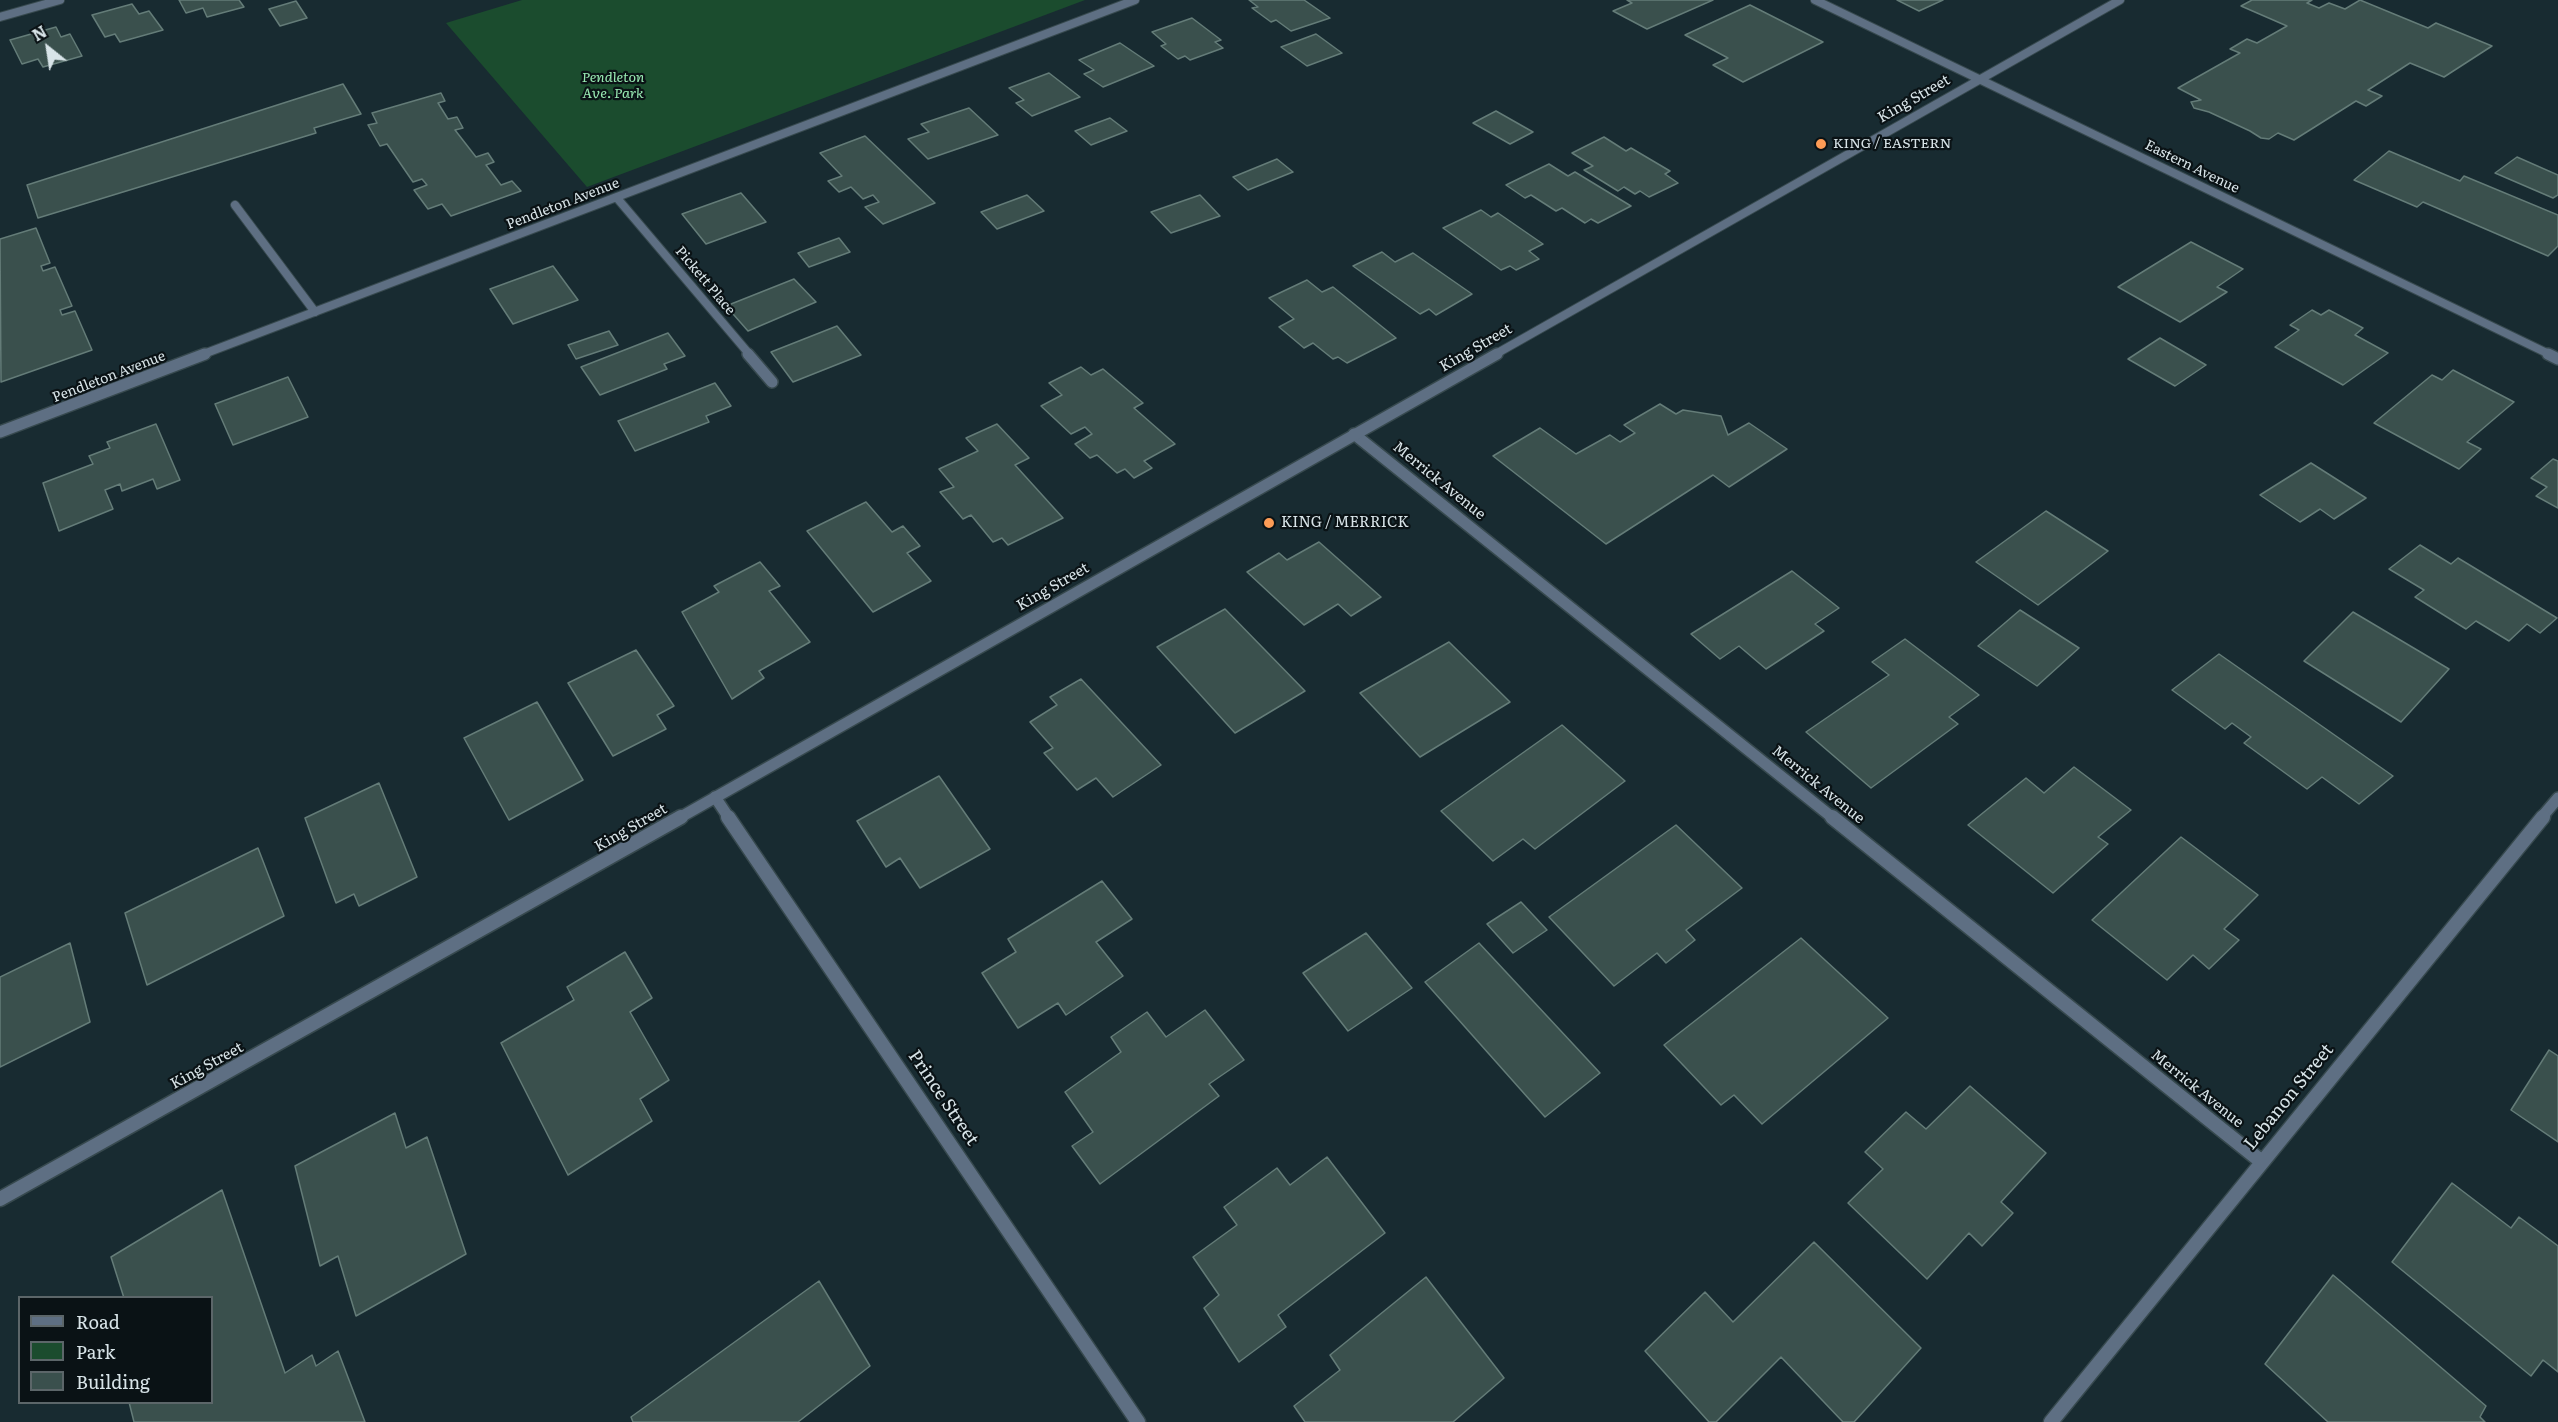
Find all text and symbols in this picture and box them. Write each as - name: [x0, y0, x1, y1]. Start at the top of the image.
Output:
- north arrow: [18, 18, 78, 78]
- text: N: [27, 19, 51, 46]
- park label: Pendleton Ave. Park: [582, 70, 644, 102]
- street label: King Street: [1875, 71, 1953, 127]
- place label: KING / EASTERN: [1833, 136, 1951, 152]
- marker: KING / EASTERN: [1814, 137, 1828, 151]
- street label: Eastern Avenue: [2142, 137, 2242, 197]
- street label: Pendleton Avenue: [504, 175, 622, 233]
- street label: Pickett Place: [671, 243, 739, 319]
- street label: King Street: [1437, 320, 1515, 376]
- street label: Pendleton Avenue: [50, 348, 168, 406]
- street label: Merrick Avenue: [1389, 438, 1489, 524]
- place label: KING / MERRICK: [1281, 514, 1409, 532]
- marker: KING / MERRICK: [1262, 516, 1276, 530]
- street label: King Street: [1014, 559, 1092, 615]
- street label: Merrick Avenue: [1768, 742, 1868, 828]
- street label: King Street: [592, 800, 670, 856]
- street label: King Street: [167, 1039, 247, 1093]
- street label: Lebanon Street: [2240, 1040, 2338, 1154]
- street label: Prince Street: [903, 1046, 983, 1150]
- street label: Merrick Avenue: [2147, 1046, 2247, 1132]
- legend: [18, 1296, 213, 1404]
- text: Road: [76, 1308, 120, 1335]
- text: Park: [76, 1338, 115, 1365]
- text: Building: [76, 1368, 150, 1395]

